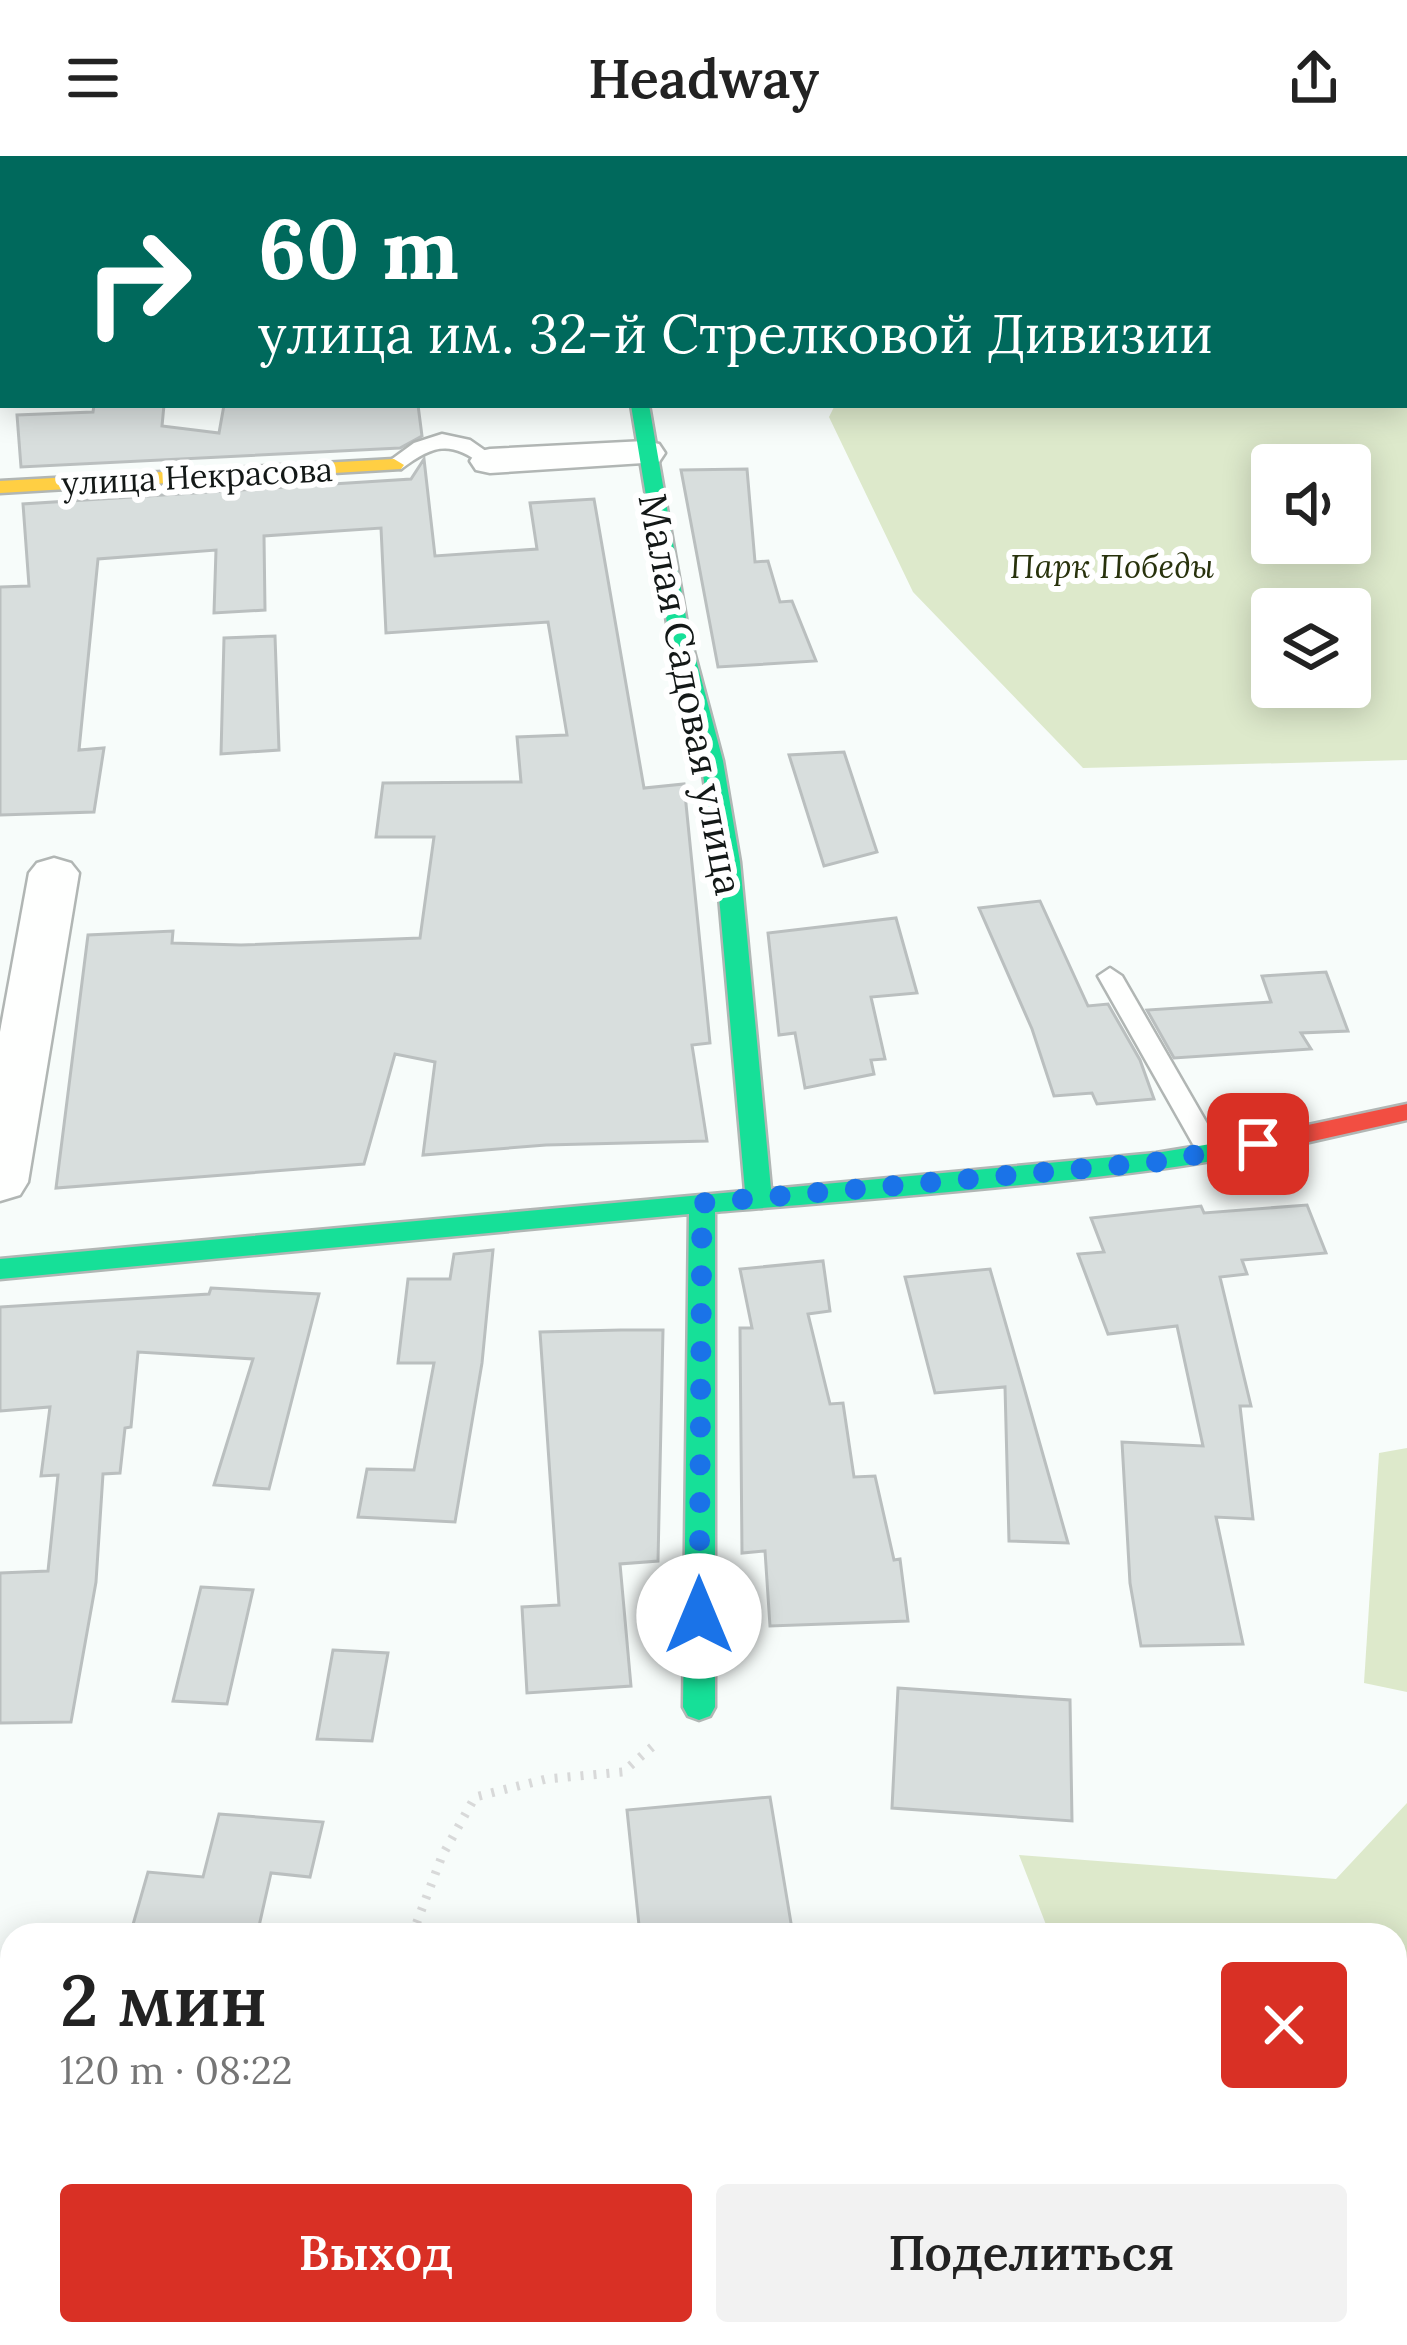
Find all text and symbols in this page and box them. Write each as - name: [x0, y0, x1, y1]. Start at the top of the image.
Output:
- text: Headway: [588, 44, 819, 113]
- icon: menu: [60, 45, 126, 111]
- icon: share: [1281, 45, 1347, 111]
- text: 60 m: [258, 194, 459, 302]
- icon: right: [60, 204, 216, 360]
- text: улица им. 32-й Стрелковой Дивизии: [258, 299, 1213, 368]
- map controls: [1251, 444, 1371, 708]
- button: sound: [1251, 444, 1371, 564]
- street label: улица Некрасова: [60, 448, 334, 504]
- street label: Малая Садовая улица: [628, 489, 754, 899]
- park label: Парк Победы: [1010, 545, 1215, 587]
- button: layers: [1251, 588, 1371, 708]
- pin: [1207, 1093, 1309, 1195]
- icon: arrive: [1225, 1111, 1291, 1177]
- position arrow: [636, 1553, 762, 1679]
- text: 2 мин: [60, 1954, 267, 2046]
- button: close: [1221, 1962, 1347, 2088]
- text: 120 m · 08:22: [60, 2045, 293, 2095]
- button: Выход: [60, 2184, 692, 2322]
- button: Поделиться: [716, 2184, 1347, 2322]

